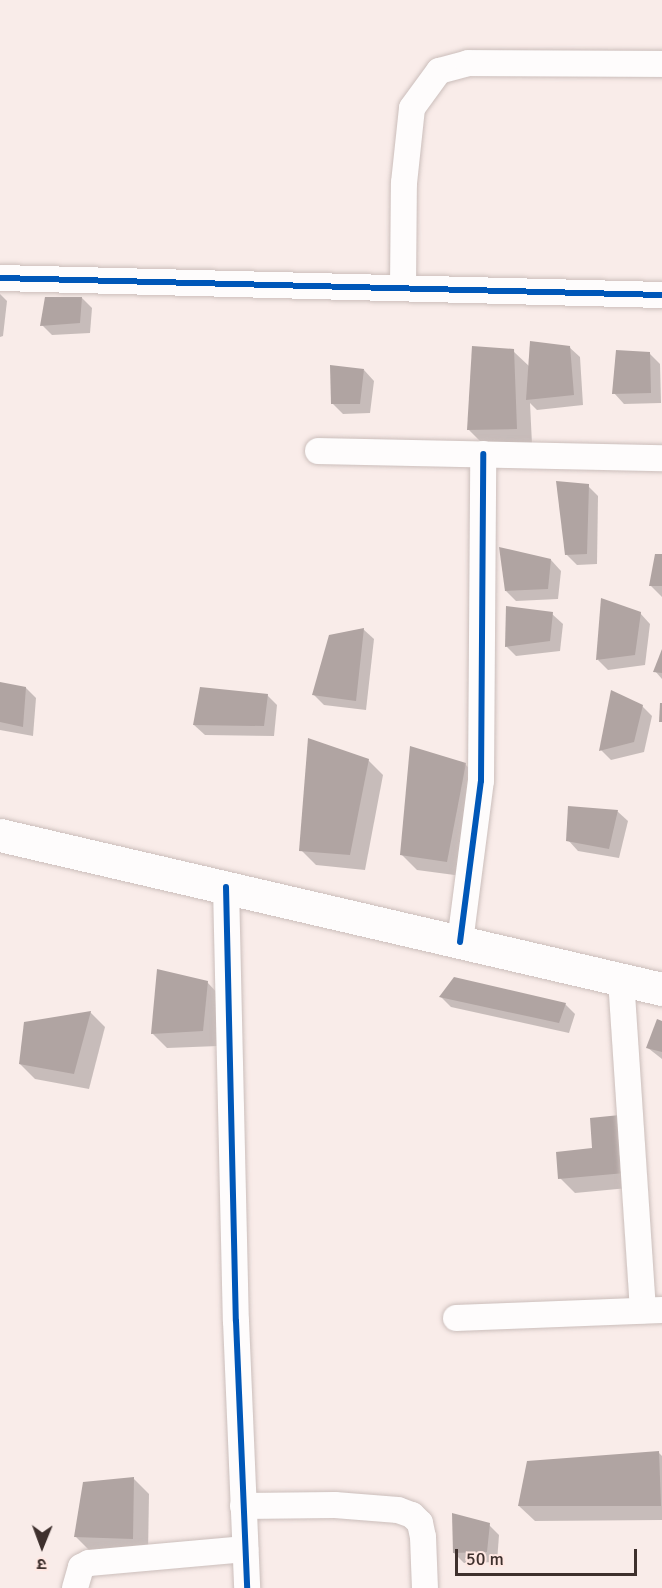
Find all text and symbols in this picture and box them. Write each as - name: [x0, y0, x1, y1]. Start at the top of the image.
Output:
- north arrow: [12, 1516, 72, 1576]
- scale bar: [458, 1537, 640, 1575]
- text: 50 m: [466, 1548, 504, 1570]
- text: उ: [37, 1554, 47, 1574]

